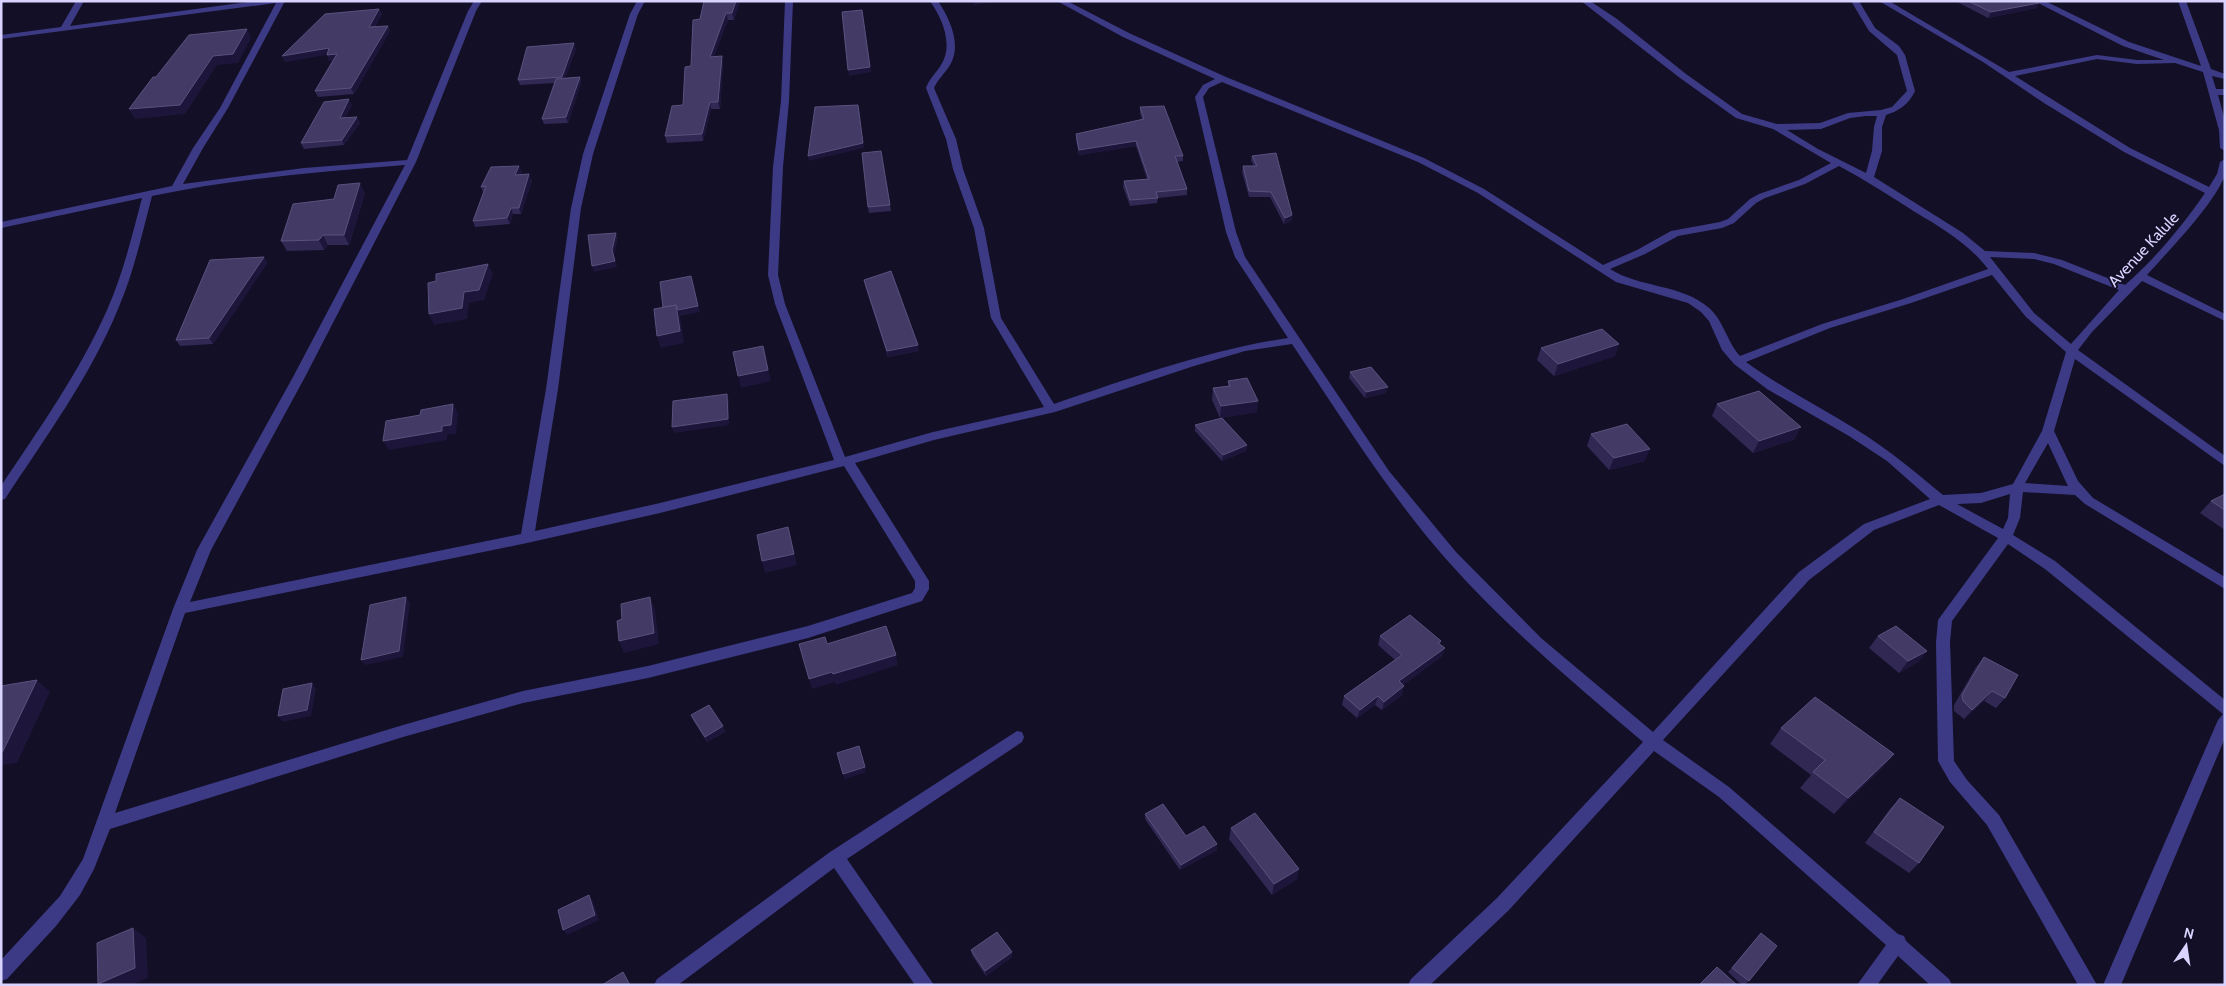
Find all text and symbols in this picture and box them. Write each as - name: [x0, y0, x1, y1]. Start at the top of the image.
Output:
- street label: Avenue Kalule: [2104, 208, 2183, 291]
- north arrow: [2161, 921, 2211, 971]
- text: N: [2182, 923, 2196, 943]

